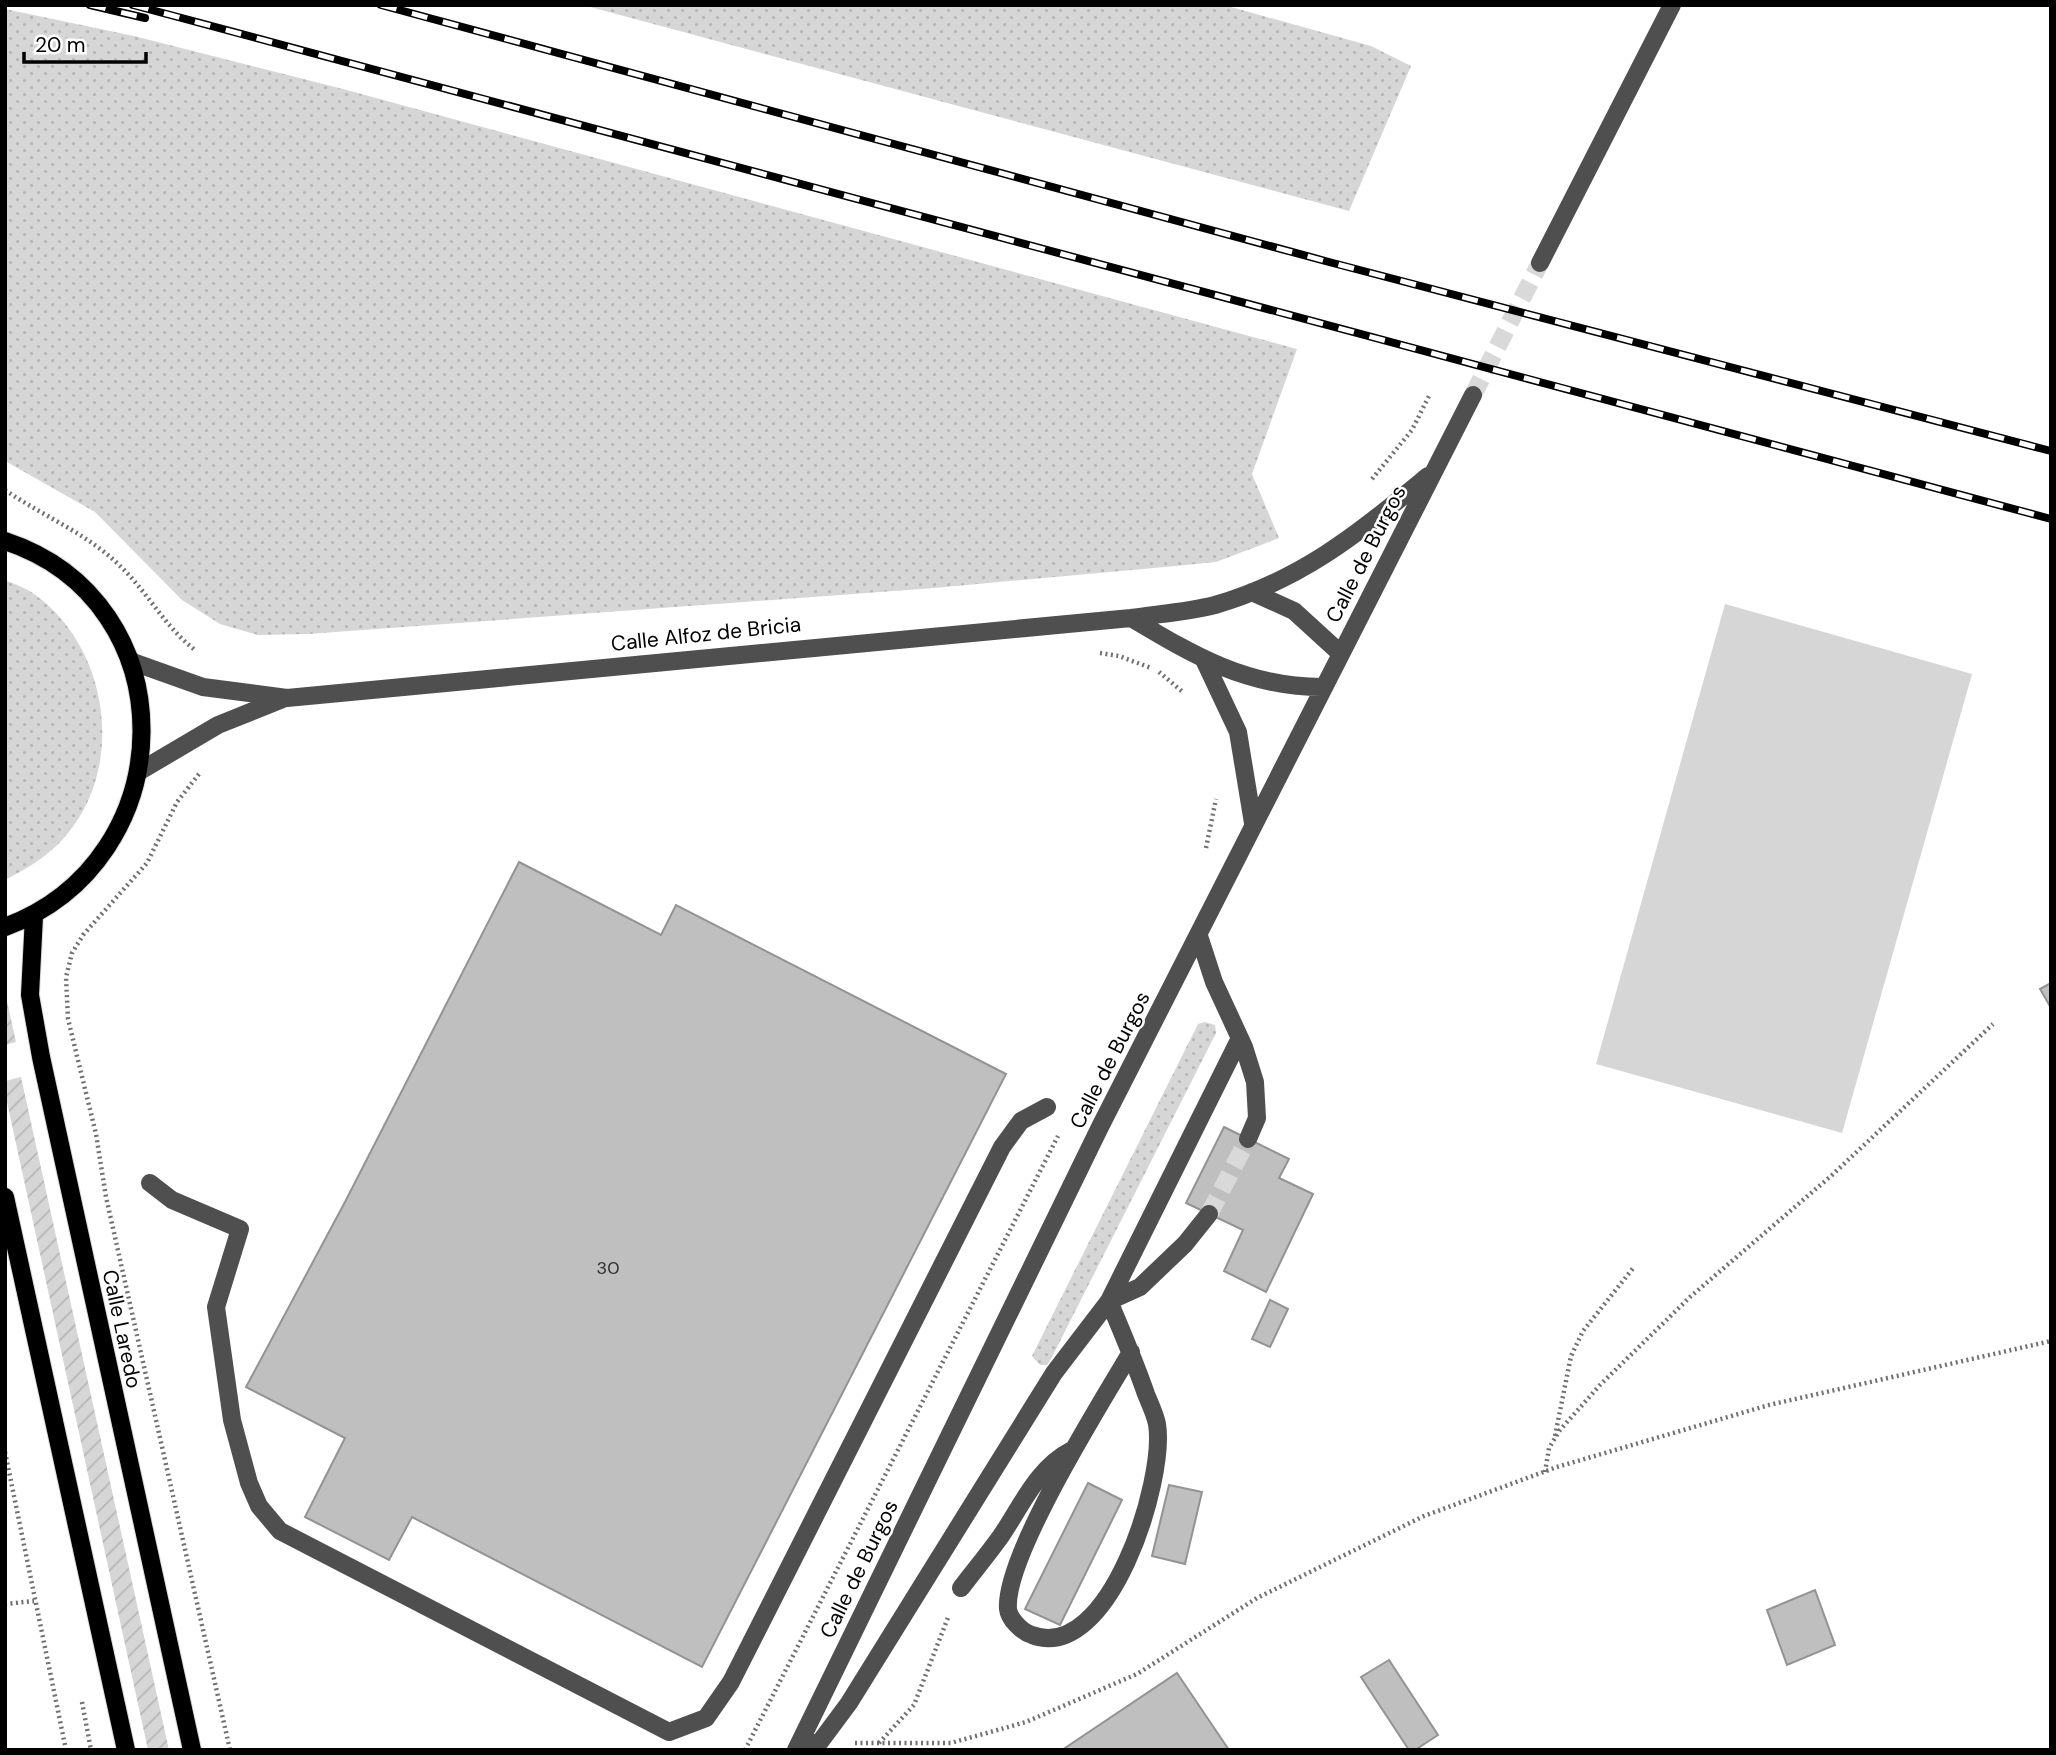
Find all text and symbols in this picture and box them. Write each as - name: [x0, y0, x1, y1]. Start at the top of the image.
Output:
- scale bar: [24, 21, 147, 65]
- text: 20 m: [35, 31, 86, 59]
- street label: Calle de Burgos: [1319, 481, 1413, 627]
- street label: Calle Alfoz de Bricia: [610, 610, 802, 658]
- street label: Calle de Burgos: [1063, 987, 1157, 1133]
- house number: 30: [597, 1256, 619, 1280]
- street label: Calle Laredo: [96, 1267, 148, 1391]
- street label: Calle de Burgos: [813, 1495, 905, 1643]

